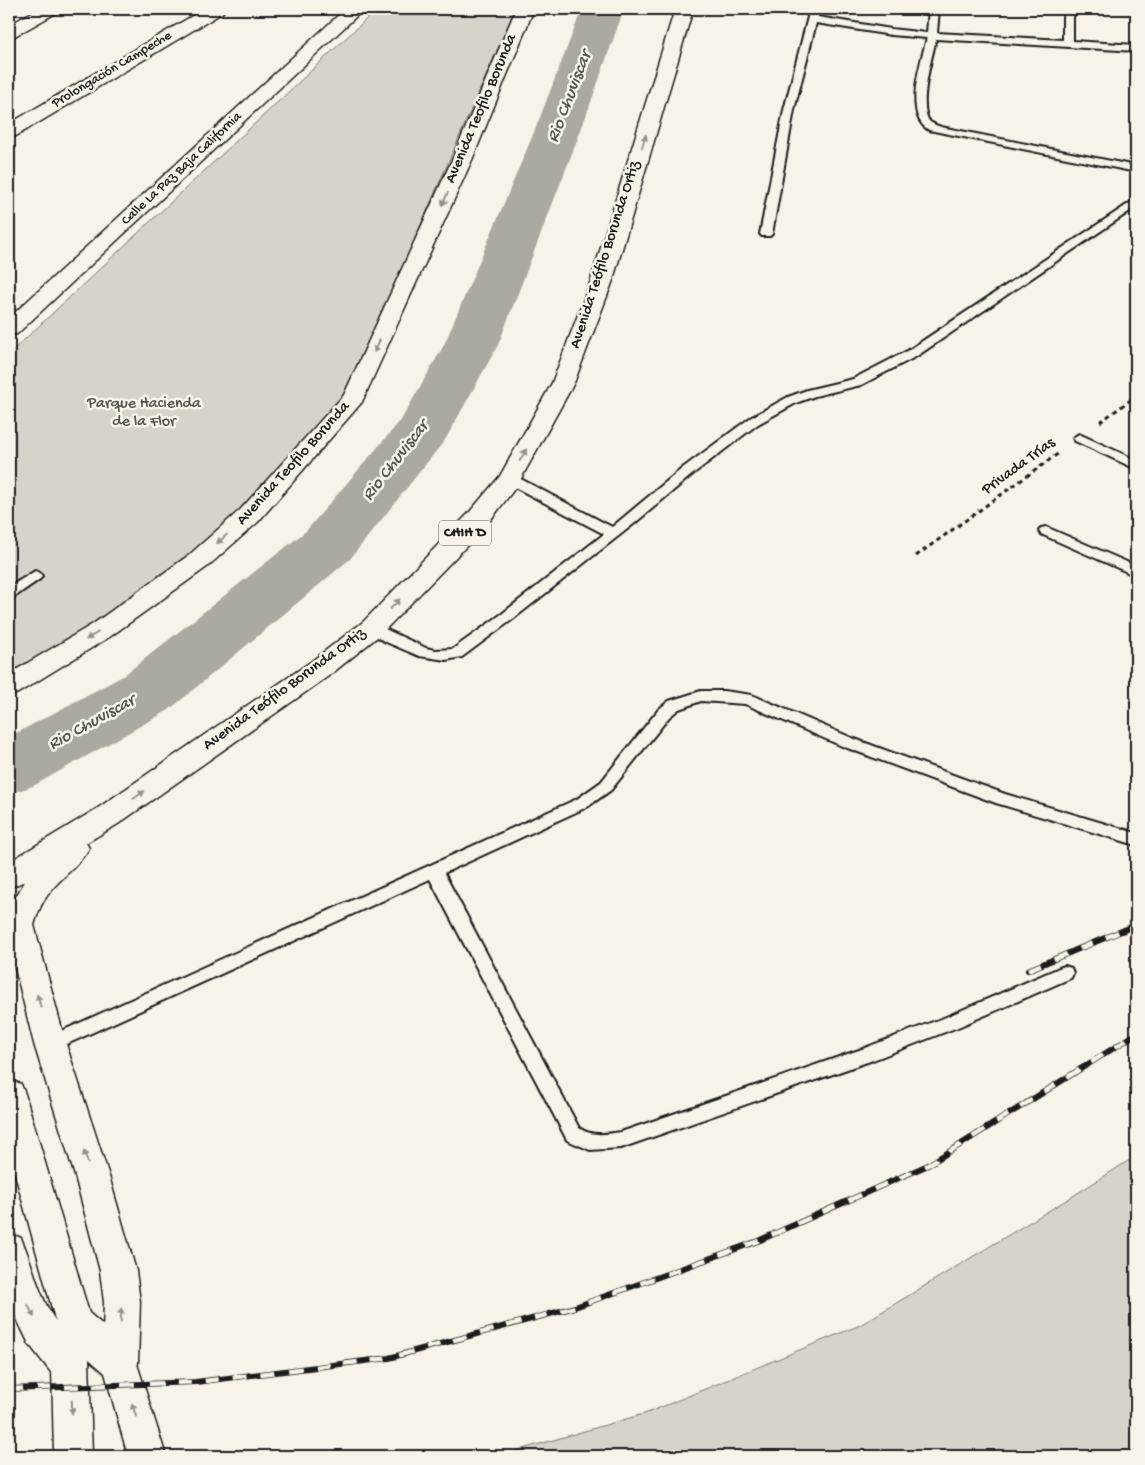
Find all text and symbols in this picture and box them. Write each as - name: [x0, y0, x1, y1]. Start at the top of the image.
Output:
- street label: Prolongación Campeche: [48, 27, 176, 113]
- street label: Avenida Teofilo Borunda: [442, 31, 522, 186]
- water label: Rio Chuviscar: [543, 45, 598, 145]
- street label: Calle La Paz Baja California: [118, 108, 247, 229]
- one-way arrow: [641, 133, 649, 148]
- street label: Avenida Teófilo Borunda Ortiz: [567, 158, 646, 351]
- one-way arrow: [440, 192, 448, 206]
- one-way arrow: [373, 339, 382, 354]
- park label: Parque Hacienda de la Flor: [86, 395, 202, 432]
- street label: Avenida Teofilo Borunda: [233, 397, 355, 530]
- water label: Rio Chuviscar: [358, 414, 436, 505]
- street label: Privada Trías: [978, 433, 1060, 501]
- one-way arrow: [519, 447, 527, 462]
- road number: CHIH D: [439, 520, 491, 546]
- one-way arrow: [216, 534, 229, 545]
- one-way arrow: [389, 598, 401, 610]
- street label: Avenida Teófilo Borunda Ortiz: [200, 624, 371, 755]
- one-way arrow: [86, 632, 99, 641]
- water label: Rio Chuviscar: [45, 689, 142, 755]
- one-way arrow: [132, 790, 146, 800]
- one-way arrow: [35, 994, 43, 1009]
- one-way arrow: [82, 1149, 90, 1164]
- one-way arrow: [27, 1304, 35, 1318]
- one-way arrow: [118, 1306, 126, 1322]
- one-way arrow: [68, 1399, 76, 1415]
- one-way arrow: [129, 1402, 137, 1417]

